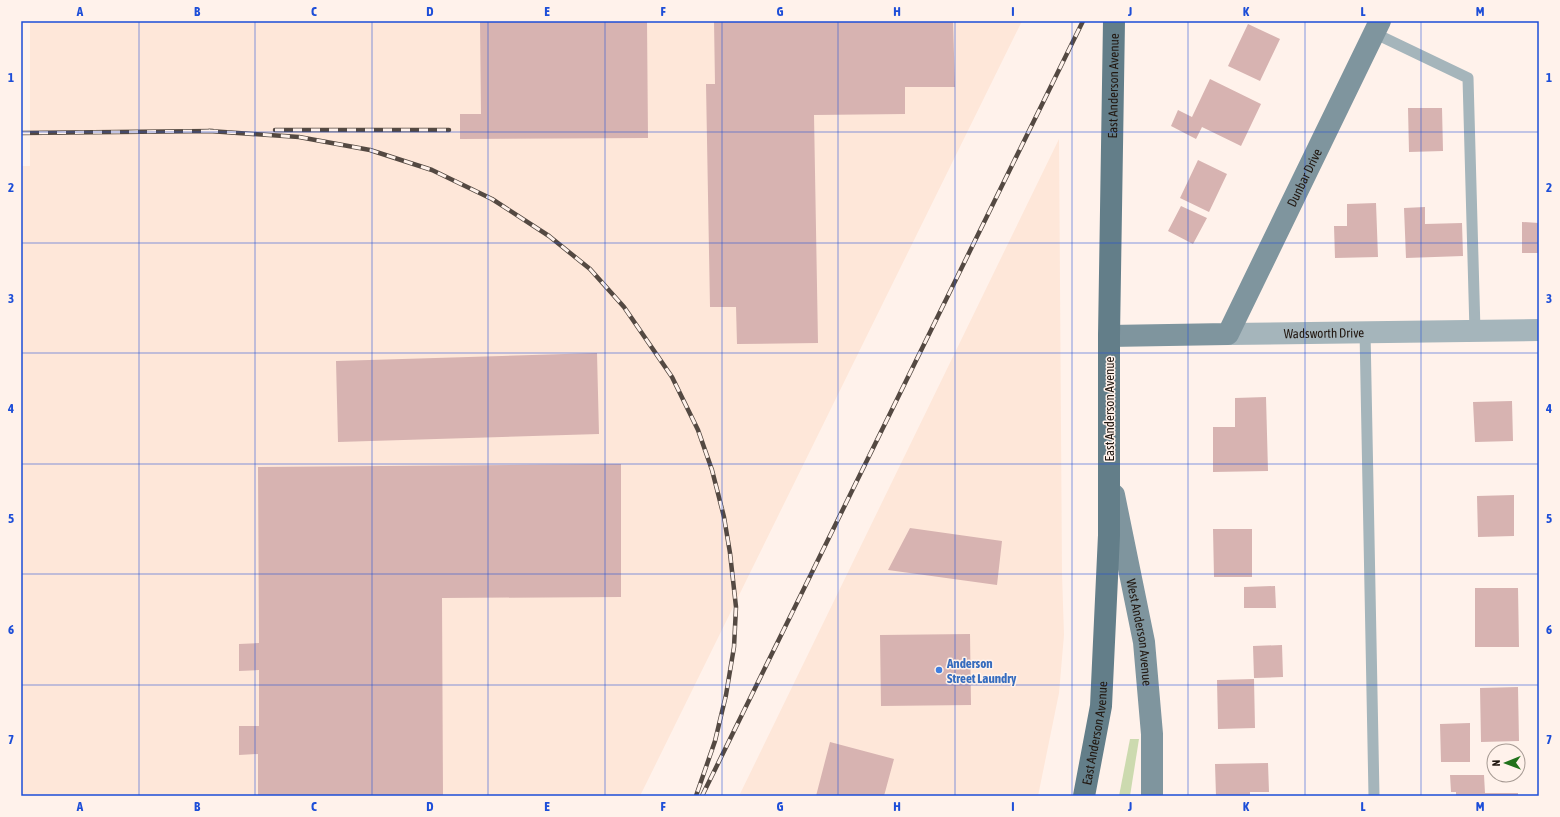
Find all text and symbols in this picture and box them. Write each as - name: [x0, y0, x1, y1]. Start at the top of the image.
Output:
- text: A: [76, 4, 84, 19]
- text: B: [194, 4, 201, 19]
- text: C: [311, 4, 317, 19]
- text: D: [426, 4, 434, 19]
- text: E: [544, 4, 550, 19]
- text: F: [660, 4, 666, 19]
- text: G: [777, 4, 784, 19]
- text: H: [893, 4, 901, 19]
- text: I: [1011, 4, 1015, 19]
- text: J: [1127, 4, 1132, 19]
- text: K: [1243, 4, 1250, 19]
- text: L: [1360, 4, 1366, 19]
- text: M: [1476, 4, 1485, 19]
- street label: East Anderson Avenue: [1105, 33, 1121, 139]
- text: 1: [8, 70, 14, 85]
- text: 1: [1546, 70, 1552, 85]
- street label: Dunbar Drive: [1283, 146, 1325, 209]
- text: 2: [8, 180, 14, 195]
- text: 2: [1546, 180, 1552, 195]
- text: 3: [8, 291, 14, 306]
- text: 3: [1546, 291, 1552, 306]
- street label: Wadsworth Drive: [1284, 325, 1364, 341]
- street label: East Anderson Avenue: [1102, 356, 1117, 462]
- text: 4: [7, 401, 14, 416]
- text: 4: [1545, 401, 1552, 416]
- text: 5: [8, 511, 14, 526]
- text: 5: [1546, 511, 1552, 526]
- street label: West Anderson Avenue: [1124, 578, 1155, 687]
- text: 6: [8, 622, 14, 637]
- text: 6: [1546, 622, 1552, 637]
- place label: Anderson Street Laundry: [946, 656, 1017, 686]
- marker: Anderson Street Laundry: [934, 665, 944, 675]
- street label: East Anderson Avenue: [1079, 681, 1110, 786]
- text: 7: [8, 732, 14, 747]
- text: 7: [1546, 732, 1552, 747]
- north arrow: [1486, 743, 1526, 783]
- text: N: [1490, 760, 1502, 767]
- text: A: [76, 799, 84, 814]
- text: B: [194, 799, 201, 814]
- text: C: [311, 799, 317, 814]
- text: D: [426, 799, 434, 814]
- text: E: [544, 799, 550, 814]
- text: F: [660, 799, 666, 814]
- text: G: [777, 799, 784, 814]
- text: H: [893, 799, 901, 814]
- text: I: [1011, 799, 1015, 814]
- text: J: [1127, 799, 1132, 814]
- text: K: [1243, 799, 1250, 814]
- text: L: [1360, 799, 1366, 814]
- text: M: [1476, 799, 1485, 814]

